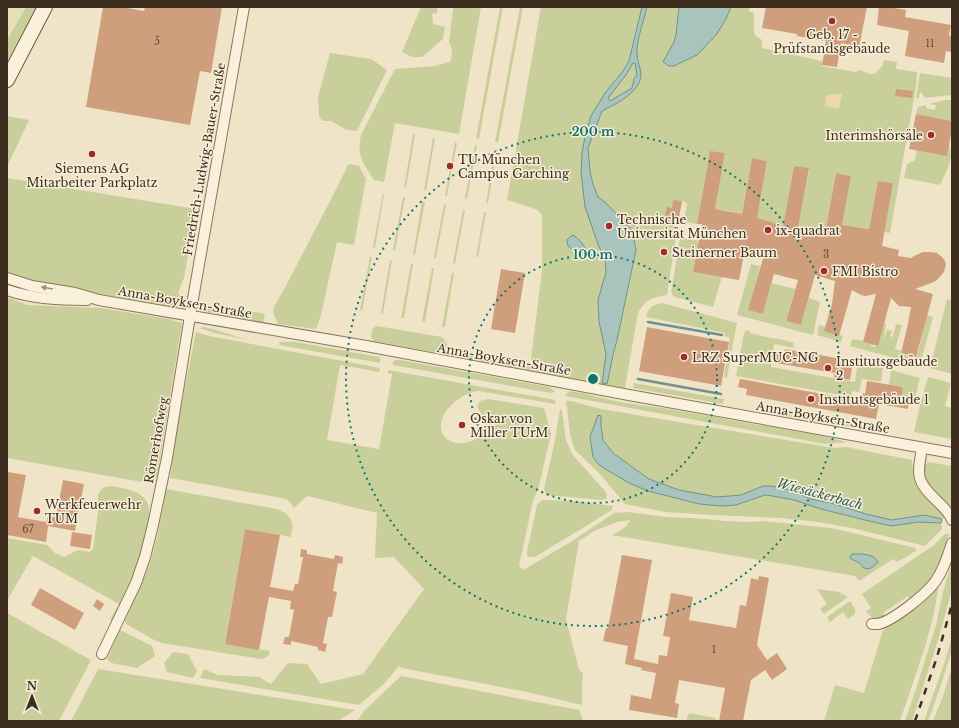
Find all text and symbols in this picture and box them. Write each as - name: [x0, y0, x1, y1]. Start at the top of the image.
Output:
- marker: Geb. 17 - Prüfstandsgebäude: [827, 16, 837, 26]
- place label: Geb. 17 - Prüfstandsgebäude: [774, 27, 891, 56]
- house number: 5: [154, 35, 160, 48]
- house number: 11: [926, 37, 934, 50]
- street label: Friedrich-Ludwig-Bauer-Straße: [180, 61, 228, 257]
- text: 200 m: [572, 124, 615, 139]
- place label: Interimshörsäle: [825, 128, 923, 143]
- marker: Interimshörsäle: [926, 130, 936, 140]
- marker: Siemens AG Mitarbeiter Parkplatz: [87, 149, 97, 159]
- place label: TU München Campus Garching: [458, 152, 570, 181]
- place label: Siemens AG Mitarbeiter Parkplatz: [27, 161, 158, 190]
- marker: TU München Campus Garching: [445, 161, 455, 171]
- place label: Technische Universität München: [617, 212, 747, 241]
- marker: Technische Universität München: [604, 221, 614, 231]
- place label: ix-quadrat: [776, 223, 841, 238]
- marker: ix-quadrat: [763, 225, 773, 235]
- place label: Steinerner Baum: [672, 245, 777, 260]
- text: 100 m: [573, 247, 614, 262]
- marker: Steinerner Baum: [659, 247, 669, 257]
- house number: 3: [823, 248, 829, 261]
- place label: FMI Bistro: [832, 264, 898, 279]
- marker: FMI Bistro: [819, 266, 829, 276]
- street label: Anna-Boyksen-Straße: [116, 283, 253, 321]
- one-way arrow: [41, 285, 53, 291]
- street label: Anna-Boyksen-Straße: [435, 340, 572, 378]
- place label: LRZ SuperMUC-NG: [692, 350, 819, 365]
- marker: LRZ SuperMUC-NG: [679, 352, 689, 362]
- place label: Institutsgebäude 2: [836, 354, 938, 383]
- marker: Institutsgebäude 2: [823, 363, 833, 373]
- centre of rings: [586, 372, 600, 386]
- place label: Institutsgebäude 1: [819, 392, 929, 407]
- marker: Institutsgebäude 1: [806, 394, 816, 404]
- street label: Römerhofweg: [141, 395, 171, 485]
- street label: Anna-Boyksen-Straße: [754, 398, 891, 436]
- place label: Oskar von Miller TUrM: [470, 411, 548, 440]
- marker: Oskar von Miller TUrM: [457, 420, 467, 430]
- water label: Wiesäckerbach: [775, 474, 865, 514]
- place label: Werkfeuerwehr TUM: [44, 497, 142, 526]
- marker: Werkfeuerwehr TUM: [32, 506, 42, 516]
- house number: 67: [22, 523, 35, 536]
- house number: 1: [712, 643, 716, 656]
- north arrow: [12, 676, 52, 716]
- text: N: [27, 679, 38, 693]

